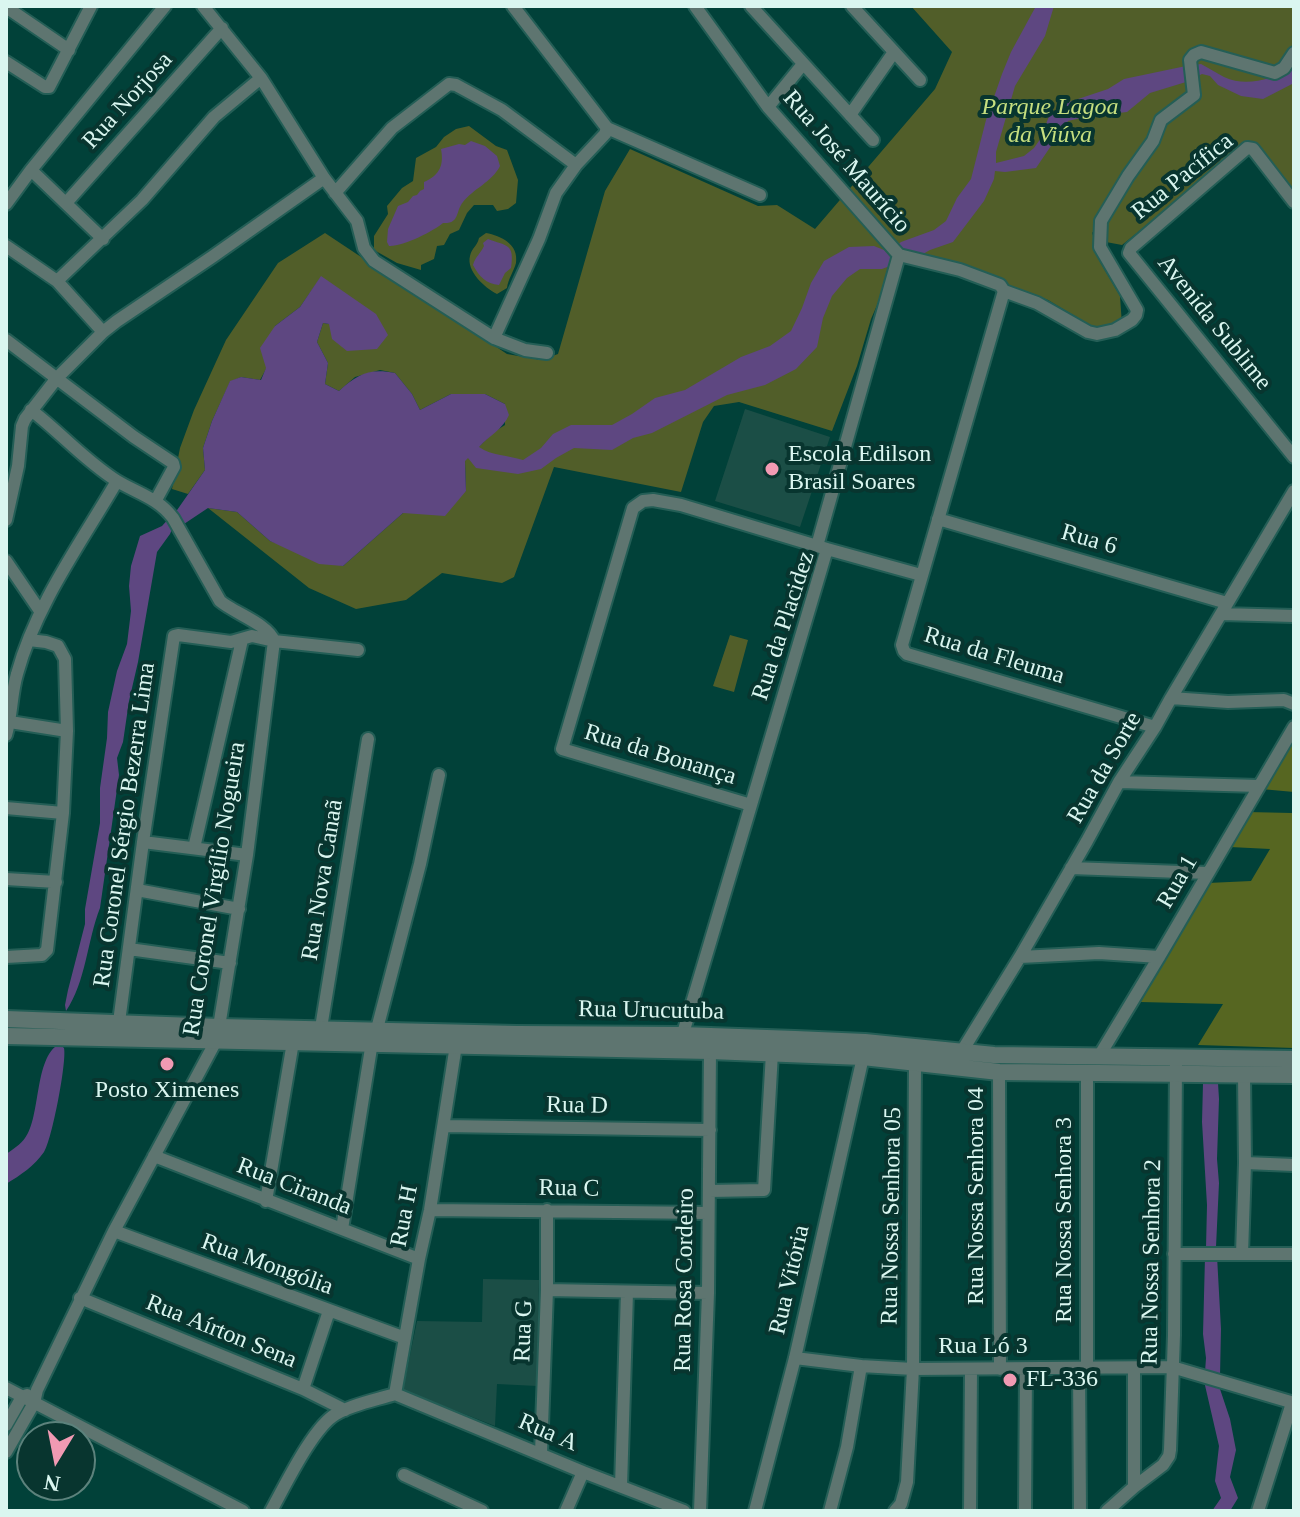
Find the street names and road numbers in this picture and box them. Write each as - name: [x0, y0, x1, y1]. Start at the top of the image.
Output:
- street label: Rua Norjosa: [77, 47, 179, 155]
- street label: Rua José Maurício: [776, 85, 916, 239]
- street label: Rua Pacífica: [1127, 127, 1239, 227]
- street label: Avenida Sublime: [1151, 250, 1277, 396]
- street label: Rua 6: [1058, 518, 1120, 562]
- street label: Rua da Placidez: [746, 548, 822, 704]
- street label: Rua da Fleuma: [920, 621, 1068, 691]
- street label: Rua Coronel Sérgio Bezerra Lima: [88, 661, 162, 989]
- street label: Rua da Sorte: [1062, 707, 1148, 829]
- street label: Rua da Bonança: [581, 718, 739, 792]
- street label: Rua Coronel Virgílio Nogueira: [178, 740, 252, 1038]
- street label: Rua Nova Canaã: [296, 797, 350, 963]
- street label: Rua 1: [1151, 850, 1205, 914]
- street label: Rua Urucutuba: [578, 995, 724, 1027]
- street label: Rua Nossa Senhora 04: [963, 1087, 991, 1305]
- street label: Rua D: [546, 1091, 608, 1121]
- street label: Rua Nossa Senhora 05: [876, 1107, 908, 1325]
- street label: Rua Nossa Senhora 3: [1051, 1117, 1079, 1323]
- street label: Rua Ciranda: [233, 1152, 355, 1222]
- street label: Rua Nossa Senhora 2: [1136, 1159, 1168, 1365]
- street label: Rua C: [538, 1174, 600, 1204]
- street label: Rua H: [385, 1183, 425, 1249]
- street label: Rua Rosa Cordeiro: [669, 1188, 701, 1372]
- street label: Rua Vitória: [763, 1223, 817, 1337]
- street label: Rua Mongólia: [197, 1228, 337, 1302]
- street label: Rua Aírton Sena: [141, 1289, 301, 1375]
- street label: Rua G: [509, 1300, 539, 1362]
- street label: Rua Ló 3: [938, 1333, 1028, 1361]
- street label: Rua A: [514, 1408, 582, 1458]

